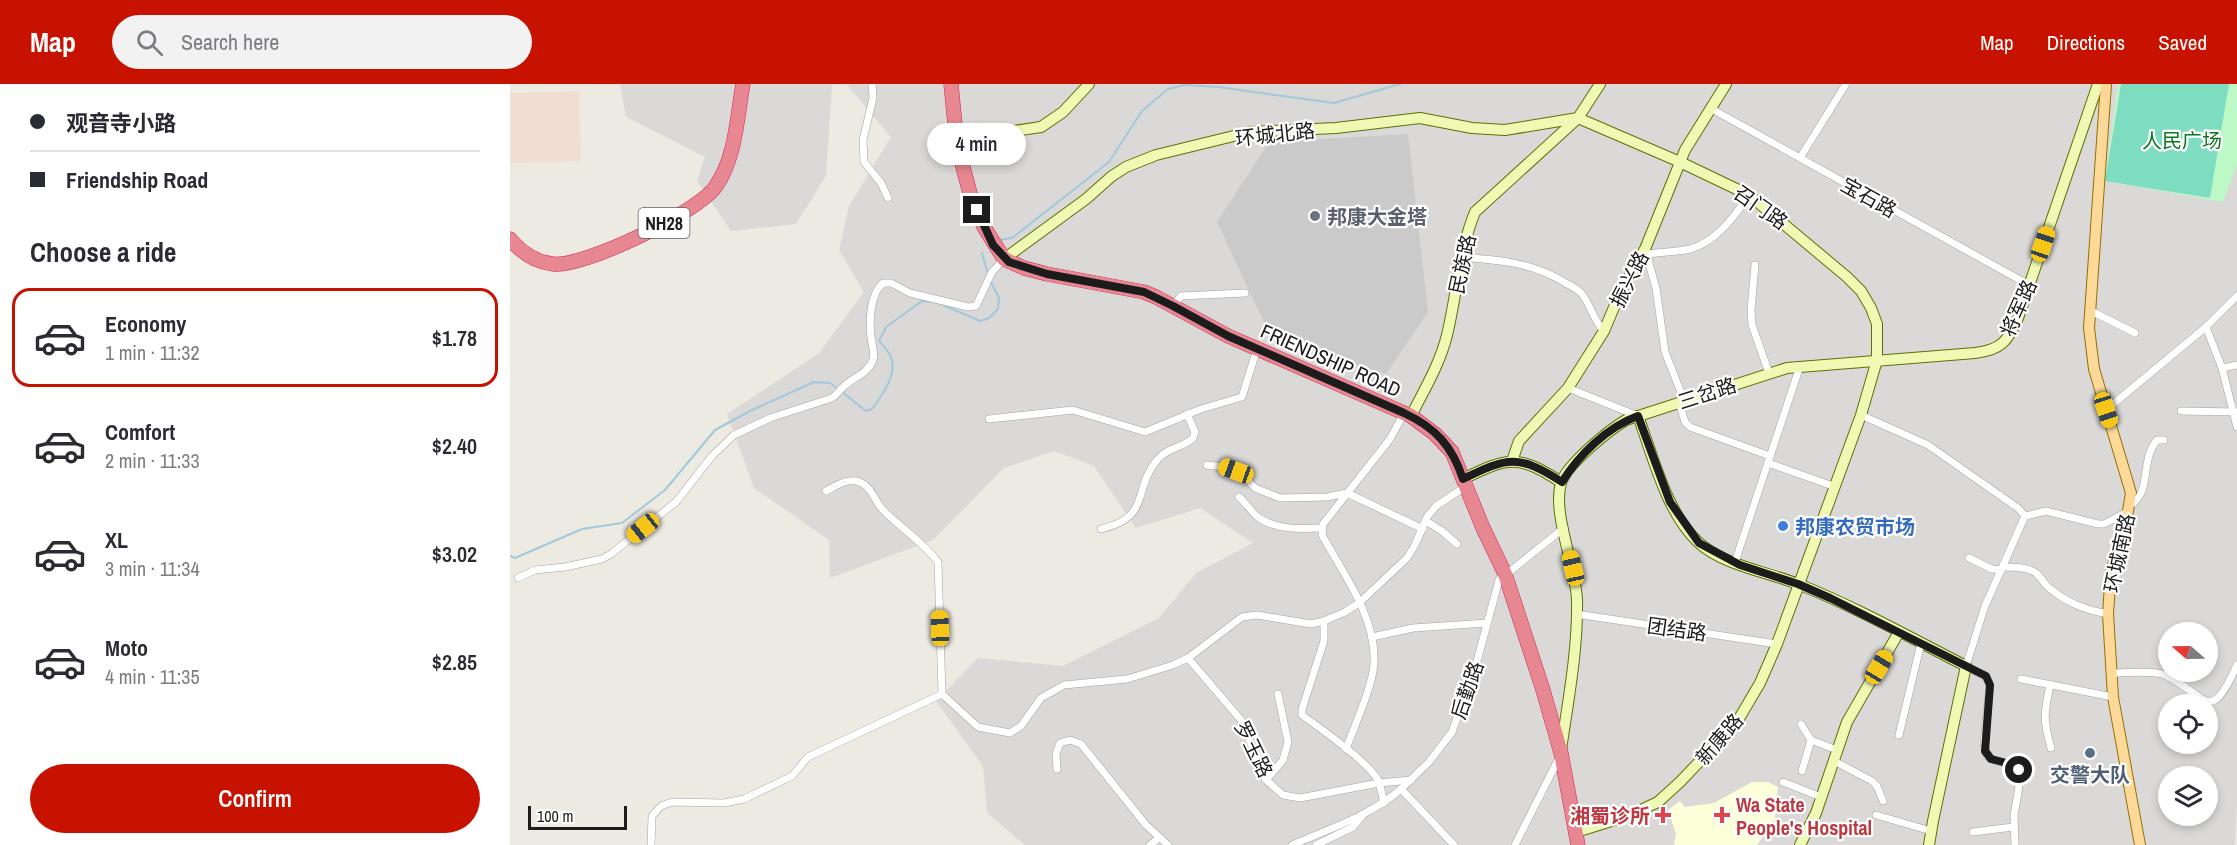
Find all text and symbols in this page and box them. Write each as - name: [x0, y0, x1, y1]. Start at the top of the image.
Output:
- search box: [112, 15, 532, 69]
- text: Map: [30, 23, 76, 61]
- icon: search: [133, 26, 166, 59]
- text: Search here: [181, 27, 279, 57]
- text: Map: [1980, 28, 2014, 57]
- text: Directions: [2047, 28, 2125, 57]
- text: Saved: [2158, 28, 2207, 57]
- text: 观音寺小路: [66, 108, 176, 138]
- street label: 环城北路: [1234, 116, 1316, 152]
- callout: 4 min: [928, 123, 1026, 165]
- park label: 人民广场: [2142, 127, 2222, 154]
- text: 4 min: [955, 130, 998, 157]
- text: Friendship Road: [66, 165, 208, 195]
- street label: 宝石路: [1836, 171, 1902, 223]
- street label: 召门路: [1729, 179, 1793, 235]
- route end: [963, 196, 990, 223]
- place label: 邦康大金塔: [1327, 203, 1427, 230]
- road number: NH28: [638, 208, 690, 238]
- marker: 邦康大金塔: [1308, 209, 1322, 223]
- car: [2029, 224, 2057, 264]
- street label: 民族路: [1443, 232, 1481, 296]
- text: Choose a ride: [30, 234, 176, 270]
- street label: 振兴路: [1603, 246, 1655, 312]
- street label: 将军路: [1993, 275, 2043, 341]
- text: Economy: [105, 309, 186, 339]
- icon: car: [33, 311, 87, 365]
- street label: FRIENDSHIP ROAD: [1257, 317, 1405, 403]
- text: $1.78: [432, 323, 477, 353]
- text: 1 min · 11:32: [105, 339, 200, 366]
- street label: 三岔路: [1674, 371, 1740, 415]
- car: [2092, 390, 2120, 430]
- text: Comfort: [105, 417, 175, 447]
- icon: car: [33, 419, 87, 473]
- text: $2.40: [432, 431, 477, 461]
- text: 2 min · 11:33: [105, 447, 200, 474]
- car: [1216, 456, 1256, 486]
- car: [623, 510, 663, 546]
- street label: 环城南路: [2097, 511, 2141, 595]
- place label: 邦康农贸市场: [1795, 513, 1915, 540]
- marker: 邦康农贸市场: [1776, 519, 1790, 533]
- text: XL: [105, 525, 128, 555]
- icon: car: [33, 527, 87, 581]
- text: $3.02: [432, 539, 477, 569]
- car: [1560, 548, 1586, 588]
- text: 3 min · 11:34: [105, 555, 200, 582]
- car: [930, 610, 950, 646]
- street label: 团结路: [1645, 611, 1709, 647]
- north arrow: [2158, 622, 2218, 682]
- map controls: [2158, 622, 2218, 826]
- text: Moto: [105, 633, 148, 663]
- icon: car: [33, 635, 87, 689]
- text: $2.85: [432, 647, 477, 677]
- car: [1862, 647, 1896, 687]
- street label: 后勤路: [1444, 657, 1490, 723]
- text: 4 min · 11:35: [105, 663, 200, 690]
- button: locate: [2158, 694, 2218, 754]
- street label: 新康路: [1689, 708, 1749, 770]
- street label: 罗玉路: [1229, 716, 1279, 782]
- marker: 交警大队: [2083, 746, 2097, 760]
- route start: [2005, 756, 2032, 783]
- place label: 交警大队: [2050, 761, 2130, 788]
- button: Confirm: [30, 764, 480, 833]
- button: layers: [2158, 766, 2218, 826]
- place label: Wa State People's Hospital: [1736, 791, 1872, 841]
- place label: 湘蜀诊所: [1570, 802, 1650, 829]
- scale bar: [528, 803, 627, 830]
- text: 100 m: [537, 805, 573, 827]
- marker: 湘蜀诊所: [1654, 806, 1672, 824]
- marker: Wa State People's Hospital: [1713, 806, 1731, 824]

